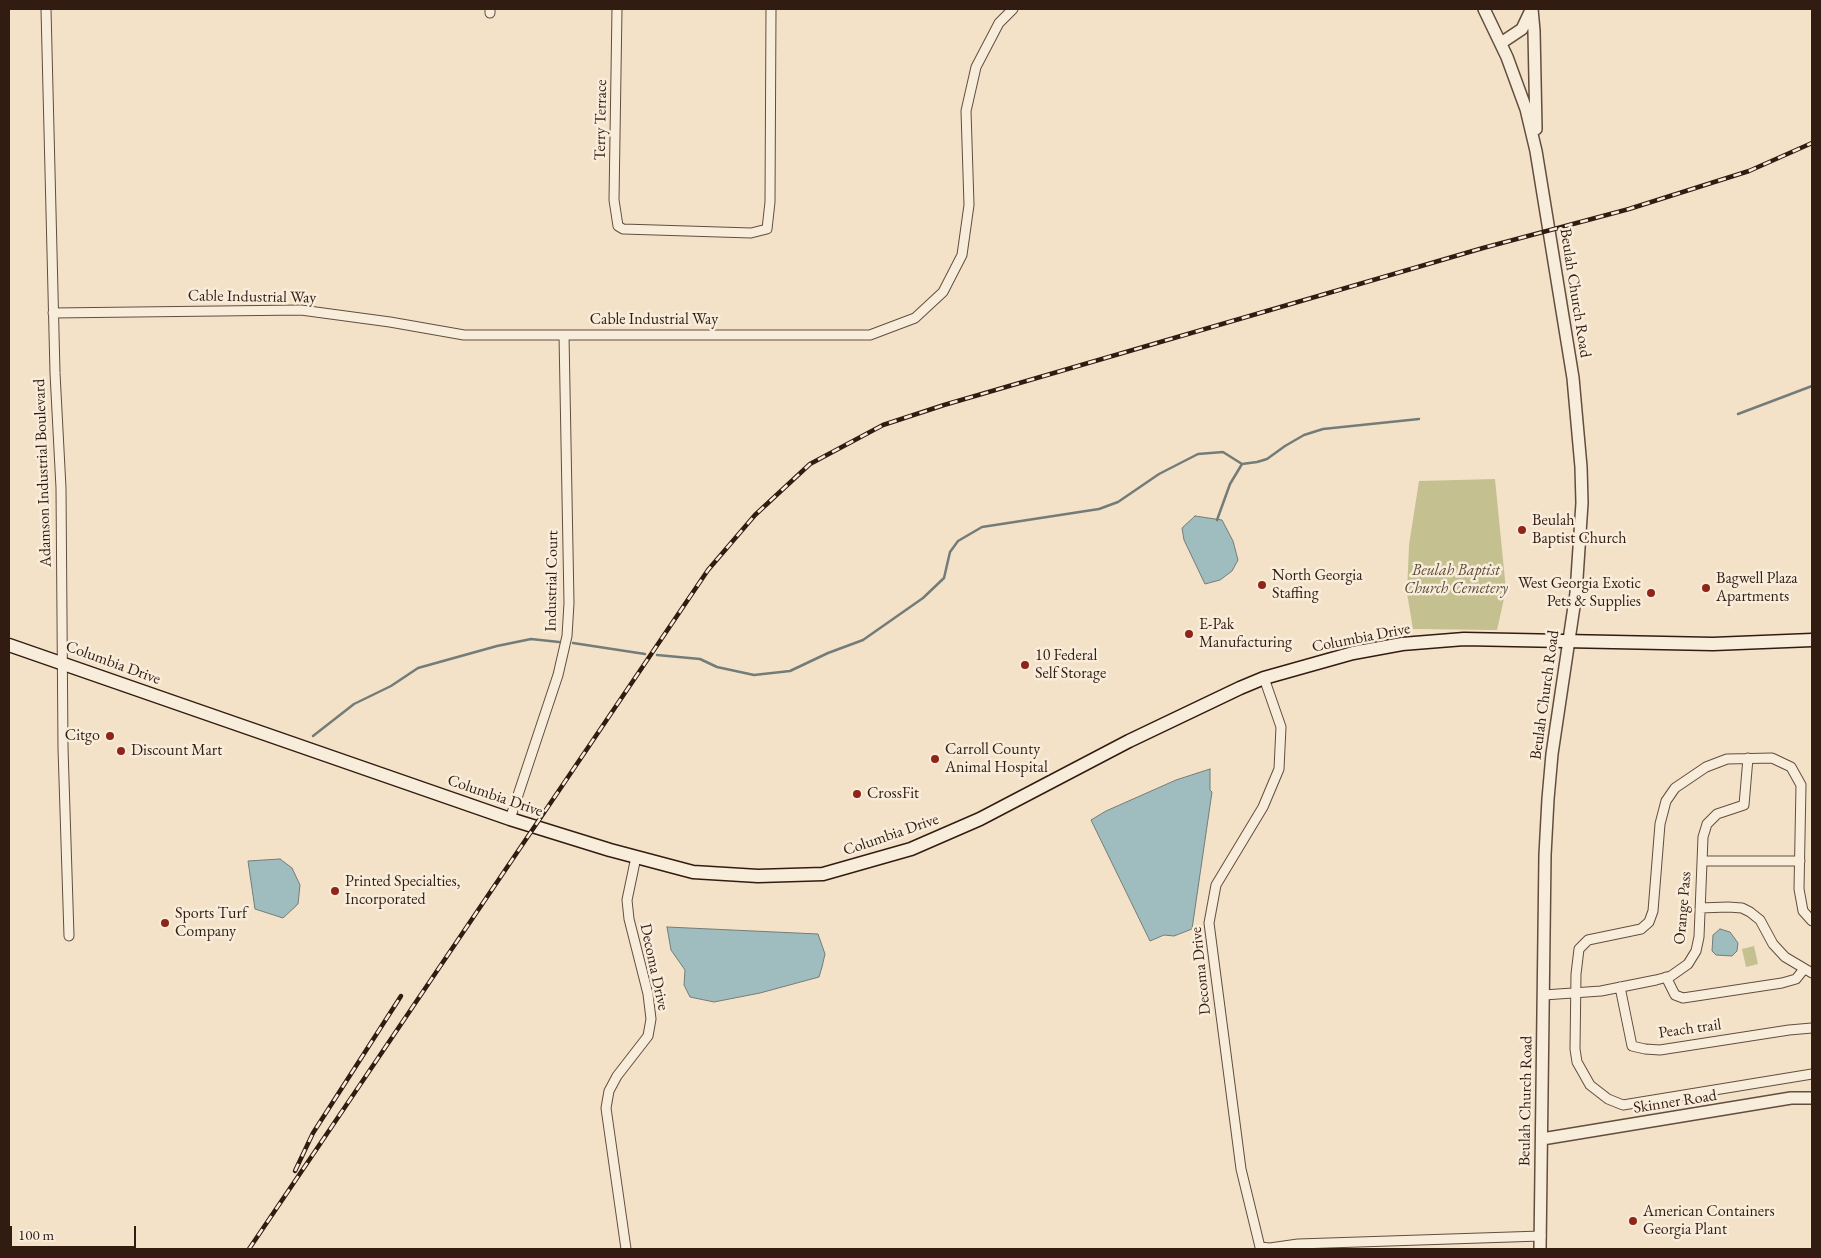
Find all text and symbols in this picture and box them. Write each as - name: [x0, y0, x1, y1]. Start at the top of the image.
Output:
- street label: Terry Terrace: [591, 79, 611, 161]
- street label: Beulah Church Road: [1555, 227, 1595, 359]
- street label: Cable Industrial Way: [188, 286, 316, 308]
- street label: Cable Industrial Way: [590, 310, 718, 330]
- street label: Adamson Industrial Boulevard: [30, 378, 56, 568]
- place label: Beulah Baptist Church: [1532, 511, 1627, 549]
- marker: Beulah Baptist Church: [1516, 524, 1528, 536]
- street label: Industrial Court: [542, 530, 562, 632]
- park label: Beulah Baptist Church Cemetery: [1404, 561, 1508, 599]
- place label: North Georgia Staffing: [1272, 566, 1363, 604]
- place label: Bagwell Plaza Apartments: [1716, 569, 1798, 607]
- place label: West Georgia Exotic Pets & Supplies: [1518, 574, 1641, 612]
- marker: North Georgia Staffing: [1256, 579, 1268, 591]
- marker: Bagwell Plaza Apartments: [1700, 582, 1712, 594]
- marker: West Georgia Exotic Pets & Supplies: [1645, 587, 1657, 599]
- place label: E-Pak Manufacturing: [1199, 615, 1292, 653]
- street label: Columbia Drive: [1310, 619, 1412, 657]
- marker: E-Pak Manufacturing: [1183, 628, 1195, 640]
- street label: Beulah Church Road: [1526, 629, 1564, 761]
- street label: Columbia Drive: [63, 637, 163, 689]
- place label: 10 Federal Self Storage: [1035, 646, 1106, 684]
- marker: 10 Federal Self Storage: [1019, 659, 1031, 671]
- place label: Citgo: [65, 726, 100, 746]
- marker: Citgo: [104, 730, 116, 742]
- place label: Carroll County Animal Hospital: [945, 740, 1048, 778]
- place label: Discount Mart: [131, 741, 222, 761]
- marker: Discount Mart: [115, 745, 127, 757]
- marker: Carroll County Animal Hospital: [929, 753, 941, 765]
- street label: Columbia Drive: [445, 771, 545, 821]
- place label: CrossFit: [867, 784, 919, 804]
- marker: CrossFit: [851, 788, 863, 800]
- street label: Columbia Drive: [841, 810, 941, 860]
- street label: Orange Pass: [1670, 871, 1696, 945]
- place label: Printed Specialties, Incorporated: [345, 872, 460, 910]
- marker: Printed Specialties, Incorporated: [329, 885, 341, 897]
- place label: Sports Turf Company: [175, 904, 247, 942]
- marker: Sports Turf Company: [159, 917, 171, 929]
- street label: Decoma Drive: [635, 922, 673, 1012]
- street label: Decoma Drive: [1187, 926, 1215, 1016]
- street label: Peach trail: [1657, 1015, 1723, 1043]
- street label: Beulah Church Road: [1515, 1036, 1537, 1166]
- street label: Skinner Road: [1632, 1086, 1718, 1118]
- place label: American Containers Georgia Plant: [1643, 1202, 1775, 1240]
- marker: American Containers Georgia Plant: [1627, 1215, 1639, 1227]
- scale bar: [12, 1216, 139, 1248]
- text: 100 m: [18, 1225, 54, 1244]

